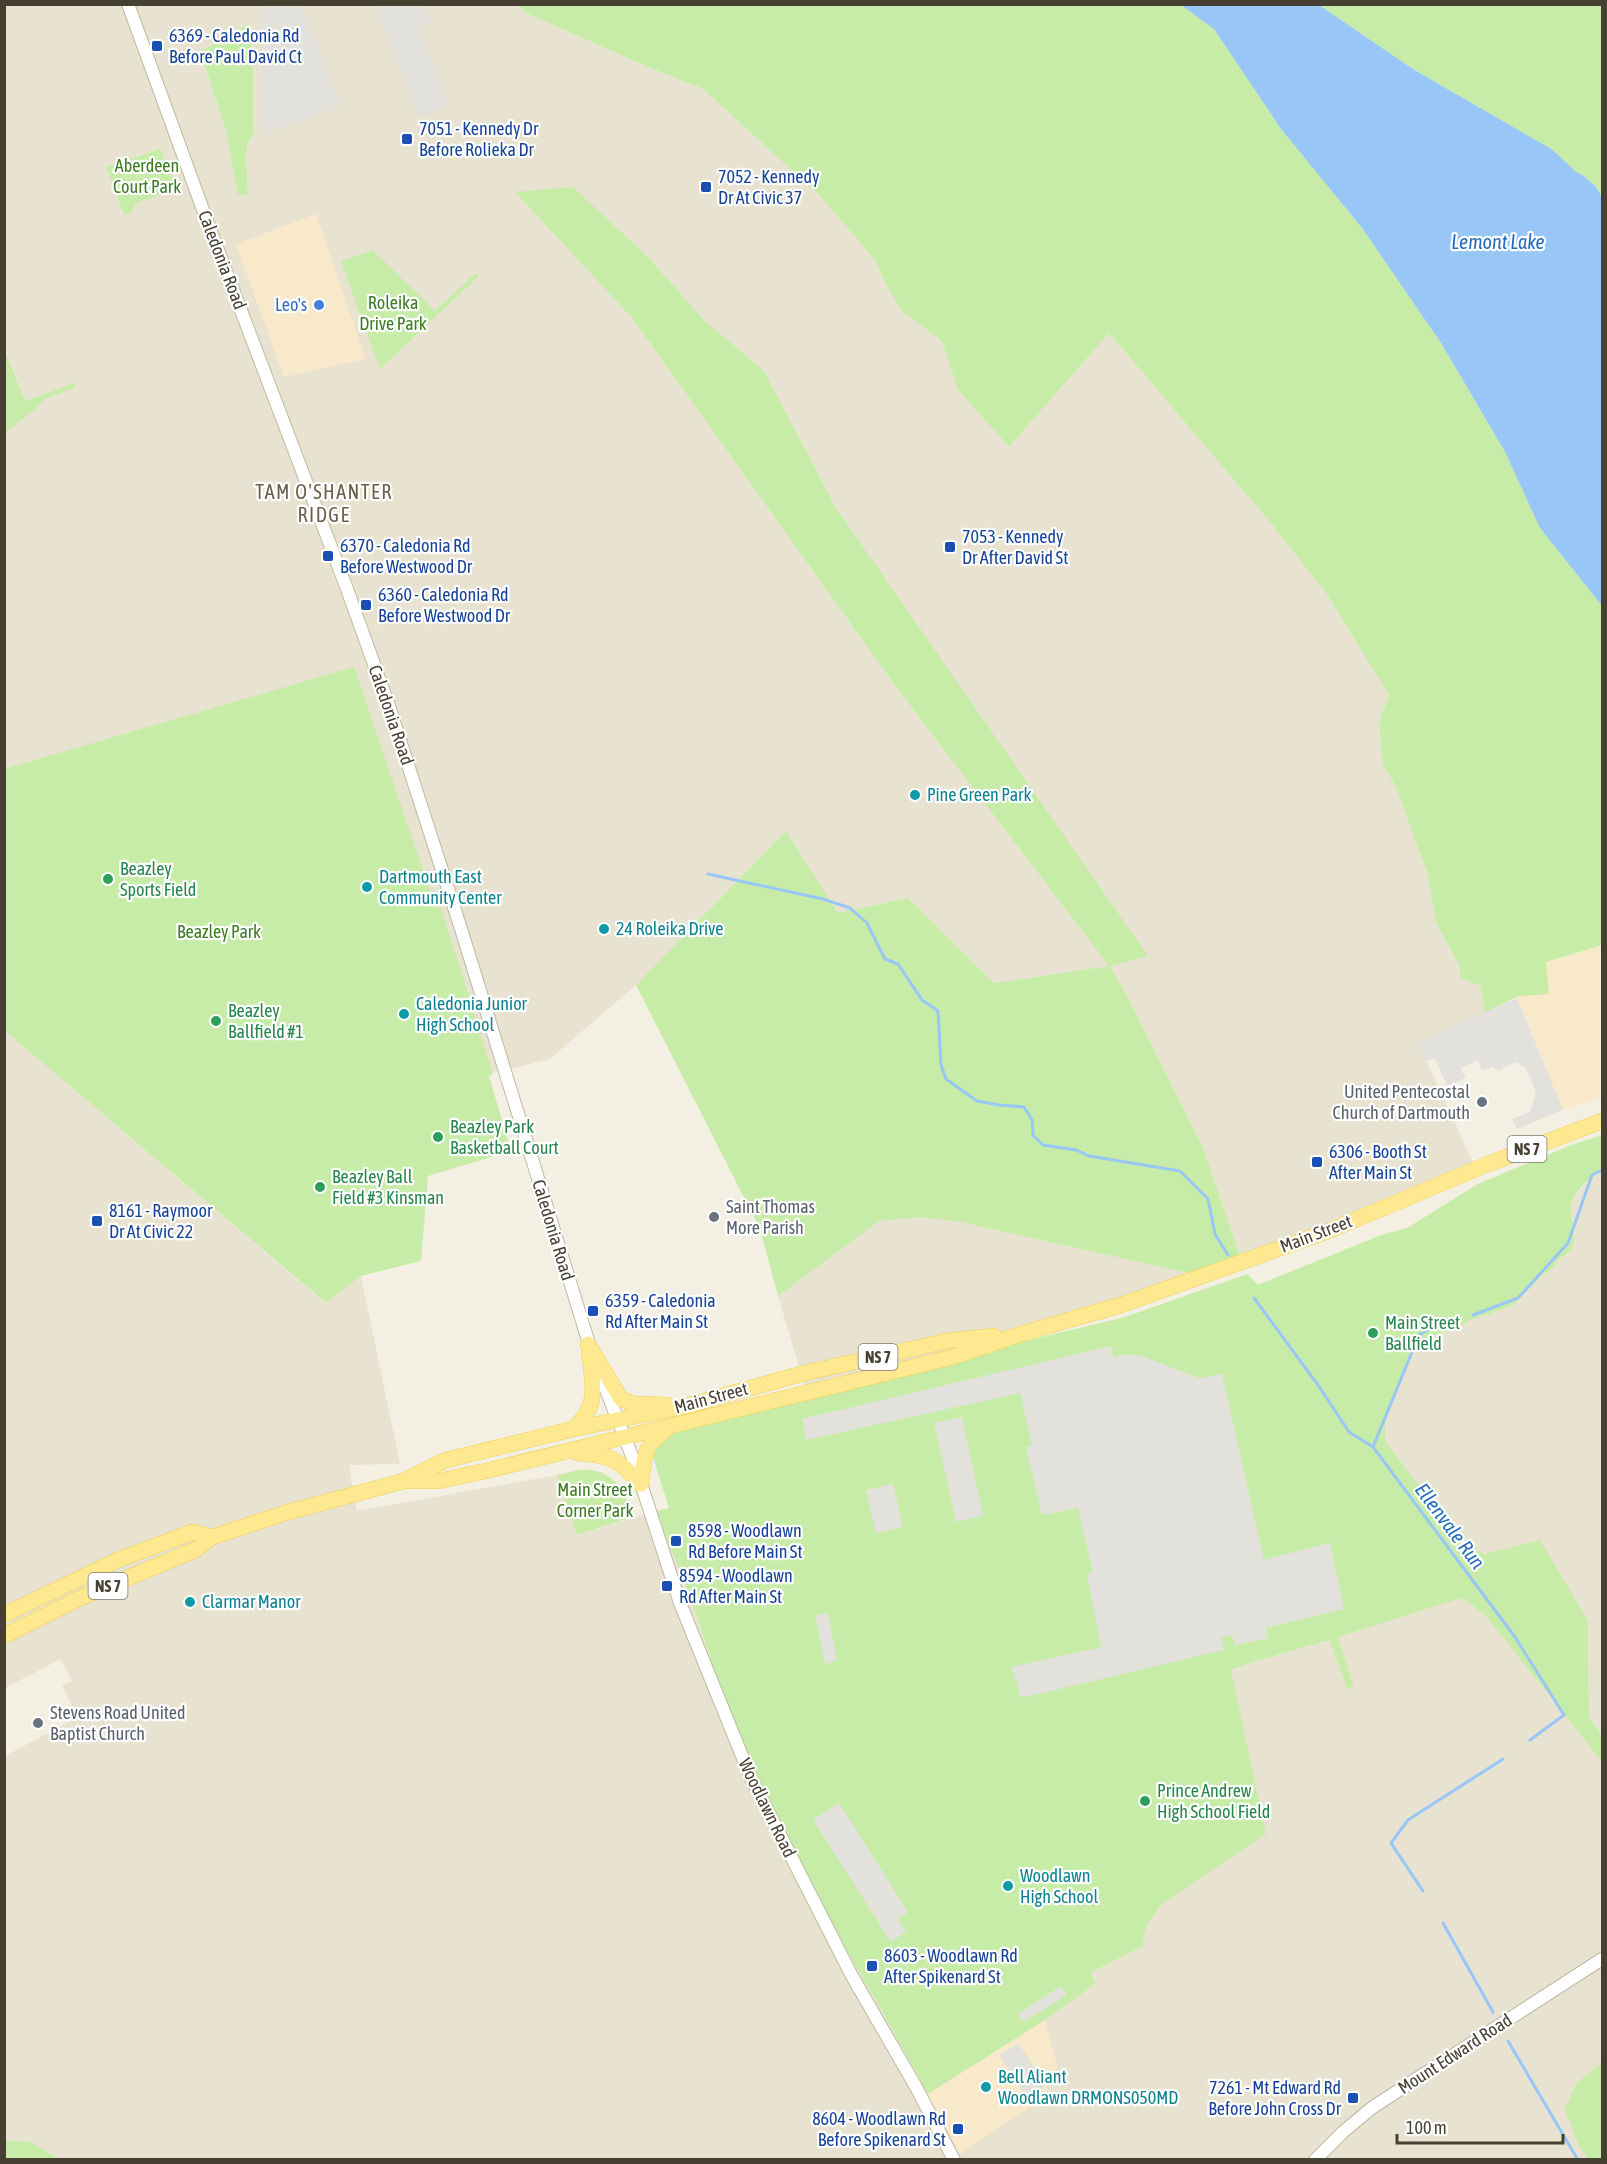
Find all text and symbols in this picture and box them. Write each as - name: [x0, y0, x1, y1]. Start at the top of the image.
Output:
- place label: 6369 - Caledonia Rd Before Paul David Ct: [169, 25, 302, 67]
- marker: 6369 - Caledonia Rd Before Paul David Ct: [150, 39, 164, 53]
- place label: 7051 - Kennedy Dr Before Rolieka Dr: [419, 118, 539, 160]
- marker: 7051 - Kennedy Dr Before Rolieka Dr: [400, 132, 414, 146]
- park label: Aberdeen Court Park: [113, 155, 181, 197]
- place label: 7052 - Kennedy Dr At Civic 37: [718, 166, 819, 208]
- marker: 7052 - Kennedy Dr At Civic 37: [699, 180, 713, 194]
- street label: Caledonia Road: [194, 207, 251, 312]
- water label: Lemont Lake: [1451, 230, 1545, 253]
- park label: Roleika Drive Park: [359, 292, 427, 334]
- place label: Leo's: [275, 294, 307, 315]
- marker: Leo's: [312, 298, 326, 312]
- district label: TAM O'SHANTER RIDGE: [255, 480, 393, 526]
- place label: 7053 - Kennedy Dr After David St: [962, 526, 1068, 568]
- place label: 6370 - Caledonia Rd Before Westwood Dr: [340, 535, 473, 577]
- marker: 7053 - Kennedy Dr After David St: [943, 540, 957, 554]
- marker: 6370 - Caledonia Rd Before Westwood Dr: [321, 549, 335, 563]
- place label: 6360 - Caledonia Rd Before Westwood Dr: [378, 584, 511, 626]
- marker: 6360 - Caledonia Rd Before Westwood Dr: [359, 598, 373, 612]
- street label: Caledonia Road: [365, 662, 418, 768]
- place label: Pine Green Park: [927, 784, 1031, 805]
- marker: Pine Green Park: [908, 788, 922, 802]
- place label: Beazley Sports Field: [120, 858, 196, 900]
- place label: Dartmouth East Community Center: [379, 866, 502, 908]
- marker: Beazley Sports Field: [101, 872, 115, 886]
- marker: Dartmouth East Community Center: [360, 880, 374, 894]
- place label: 24 Roleika Drive: [616, 918, 723, 939]
- park label: Beazley Park: [177, 921, 261, 942]
- marker: 24 Roleika Drive: [597, 922, 611, 936]
- place label: Caledonia Junior High School: [416, 993, 528, 1035]
- place label: Beazley Ballfield #1: [228, 1000, 304, 1042]
- marker: Caledonia Junior High School: [397, 1007, 411, 1021]
- marker: Beazley Ballfield #1: [209, 1014, 223, 1028]
- place label: United Pentecostal Church of Dartmouth: [1333, 1081, 1470, 1123]
- marker: United Pentecostal Church of Dartmouth: [1475, 1095, 1489, 1109]
- place label: Beazley Park Basketball Court: [450, 1116, 559, 1158]
- marker: Beazley Park Basketball Court: [431, 1130, 445, 1144]
- road number: NS 7: [1508, 1136, 1546, 1162]
- place label: 6306 - Booth St After Main St: [1329, 1141, 1427, 1183]
- marker: 6306 - Booth St After Main St: [1310, 1155, 1324, 1169]
- place label: Beazley Ball Field #3 Kinsman: [332, 1166, 444, 1208]
- street label: Caledonia Road: [528, 1177, 579, 1283]
- marker: Beazley Ball Field #3 Kinsman: [313, 1180, 327, 1194]
- place label: Saint Thomas More Parish: [726, 1196, 815, 1238]
- place label: 8161 - Raymoor Dr At Civic 22: [109, 1200, 213, 1242]
- marker: Saint Thomas More Parish: [707, 1210, 721, 1224]
- street label: Main Street: [1277, 1210, 1355, 1257]
- marker: 8161 - Raymoor Dr At Civic 22: [90, 1214, 104, 1228]
- place label: 6359 - Caledonia Rd After Main St: [605, 1290, 716, 1332]
- marker: 6359 - Caledonia Rd After Main St: [586, 1304, 600, 1318]
- place label: Main Street Ballfield: [1385, 1312, 1460, 1354]
- marker: Main Street Ballfield: [1366, 1326, 1380, 1340]
- road number: NS 7: [858, 1344, 898, 1370]
- street label: Main Street: [672, 1378, 750, 1417]
- water label: Ellenvale Run: [1411, 1478, 1490, 1573]
- park label: Main Street Corner Park: [557, 1479, 633, 1521]
- place label: 8598 - Woodlawn Rd Before Main St: [688, 1520, 803, 1562]
- marker: 8598 - Woodlawn Rd Before Main St: [669, 1534, 683, 1548]
- place label: 8594 - Woodlawn Rd After Main St: [679, 1565, 793, 1607]
- road number: NS 7: [88, 1573, 128, 1599]
- marker: 8594 - Woodlawn Rd After Main St: [660, 1579, 674, 1593]
- place label: Clarmar Manor: [202, 1591, 301, 1612]
- marker: Clarmar Manor: [183, 1595, 197, 1609]
- place label: Stevens Road United Baptist Church: [50, 1702, 185, 1744]
- marker: Stevens Road United Baptist Church: [31, 1716, 45, 1730]
- street label: Woodlawn Road: [734, 1755, 800, 1861]
- place label: Prince Andrew High School Field: [1157, 1780, 1270, 1822]
- marker: Prince Andrew High School Field: [1138, 1794, 1152, 1808]
- place label: Woodlawn High School: [1020, 1865, 1098, 1907]
- marker: Woodlawn High School: [1001, 1879, 1015, 1893]
- place label: 8603 - Woodlawn Rd After Spikenard St: [884, 1945, 1018, 1987]
- marker: 8603 - Woodlawn Rd After Spikenard St: [865, 1959, 879, 1973]
- street label: Mount Edward Road: [1394, 2009, 1516, 2098]
- place label: Bell Aliant Woodlawn DRMONS050MD: [998, 2066, 1178, 2108]
- place label: 7261 - Mt Edward Rd Before John Cross Dr: [1208, 2077, 1342, 2119]
- marker: Bell Aliant Woodlawn DRMONS050MD: [979, 2080, 993, 2094]
- marker: 7261 - Mt Edward Rd Before John Cross Dr: [1346, 2091, 1360, 2105]
- scale bar: [1397, 2107, 1564, 2145]
- place label: 8604 - Woodlawn Rd Before Spikenard St: [812, 2108, 946, 2150]
- text: 100 m: [1406, 2117, 1447, 2138]
- marker: 8604 - Woodlawn Rd Before Spikenard St: [951, 2122, 965, 2136]

